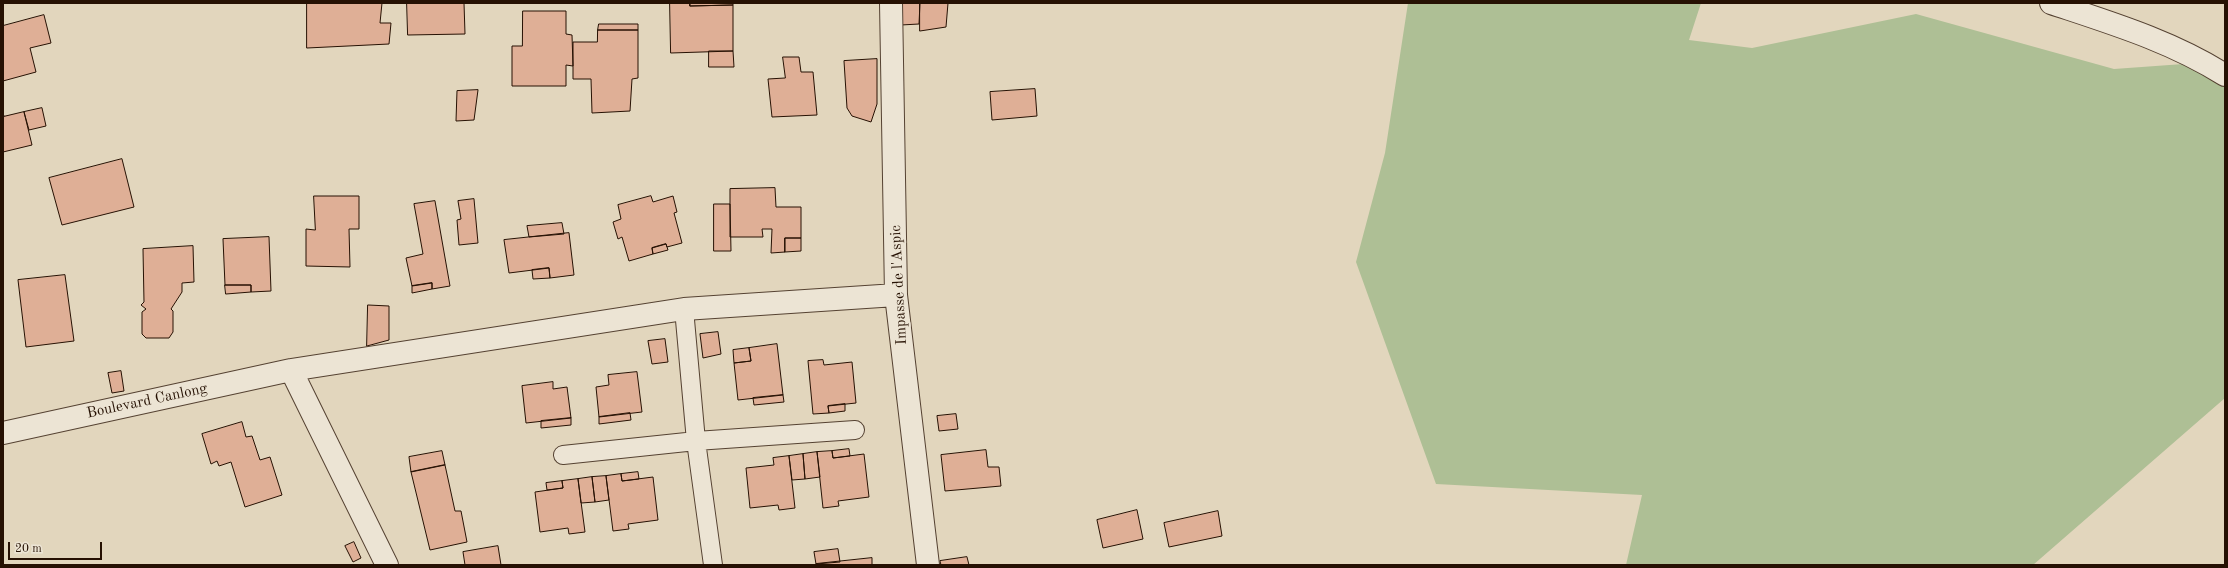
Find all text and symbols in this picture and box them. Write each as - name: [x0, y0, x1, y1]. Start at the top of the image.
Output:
- street label: Impasse de l'Aspic: [887, 225, 911, 345]
- street label: Boulevard Canlong: [85, 379, 209, 423]
- scale bar: [10, 534, 104, 560]
- text: 20 m: [15, 543, 42, 555]

